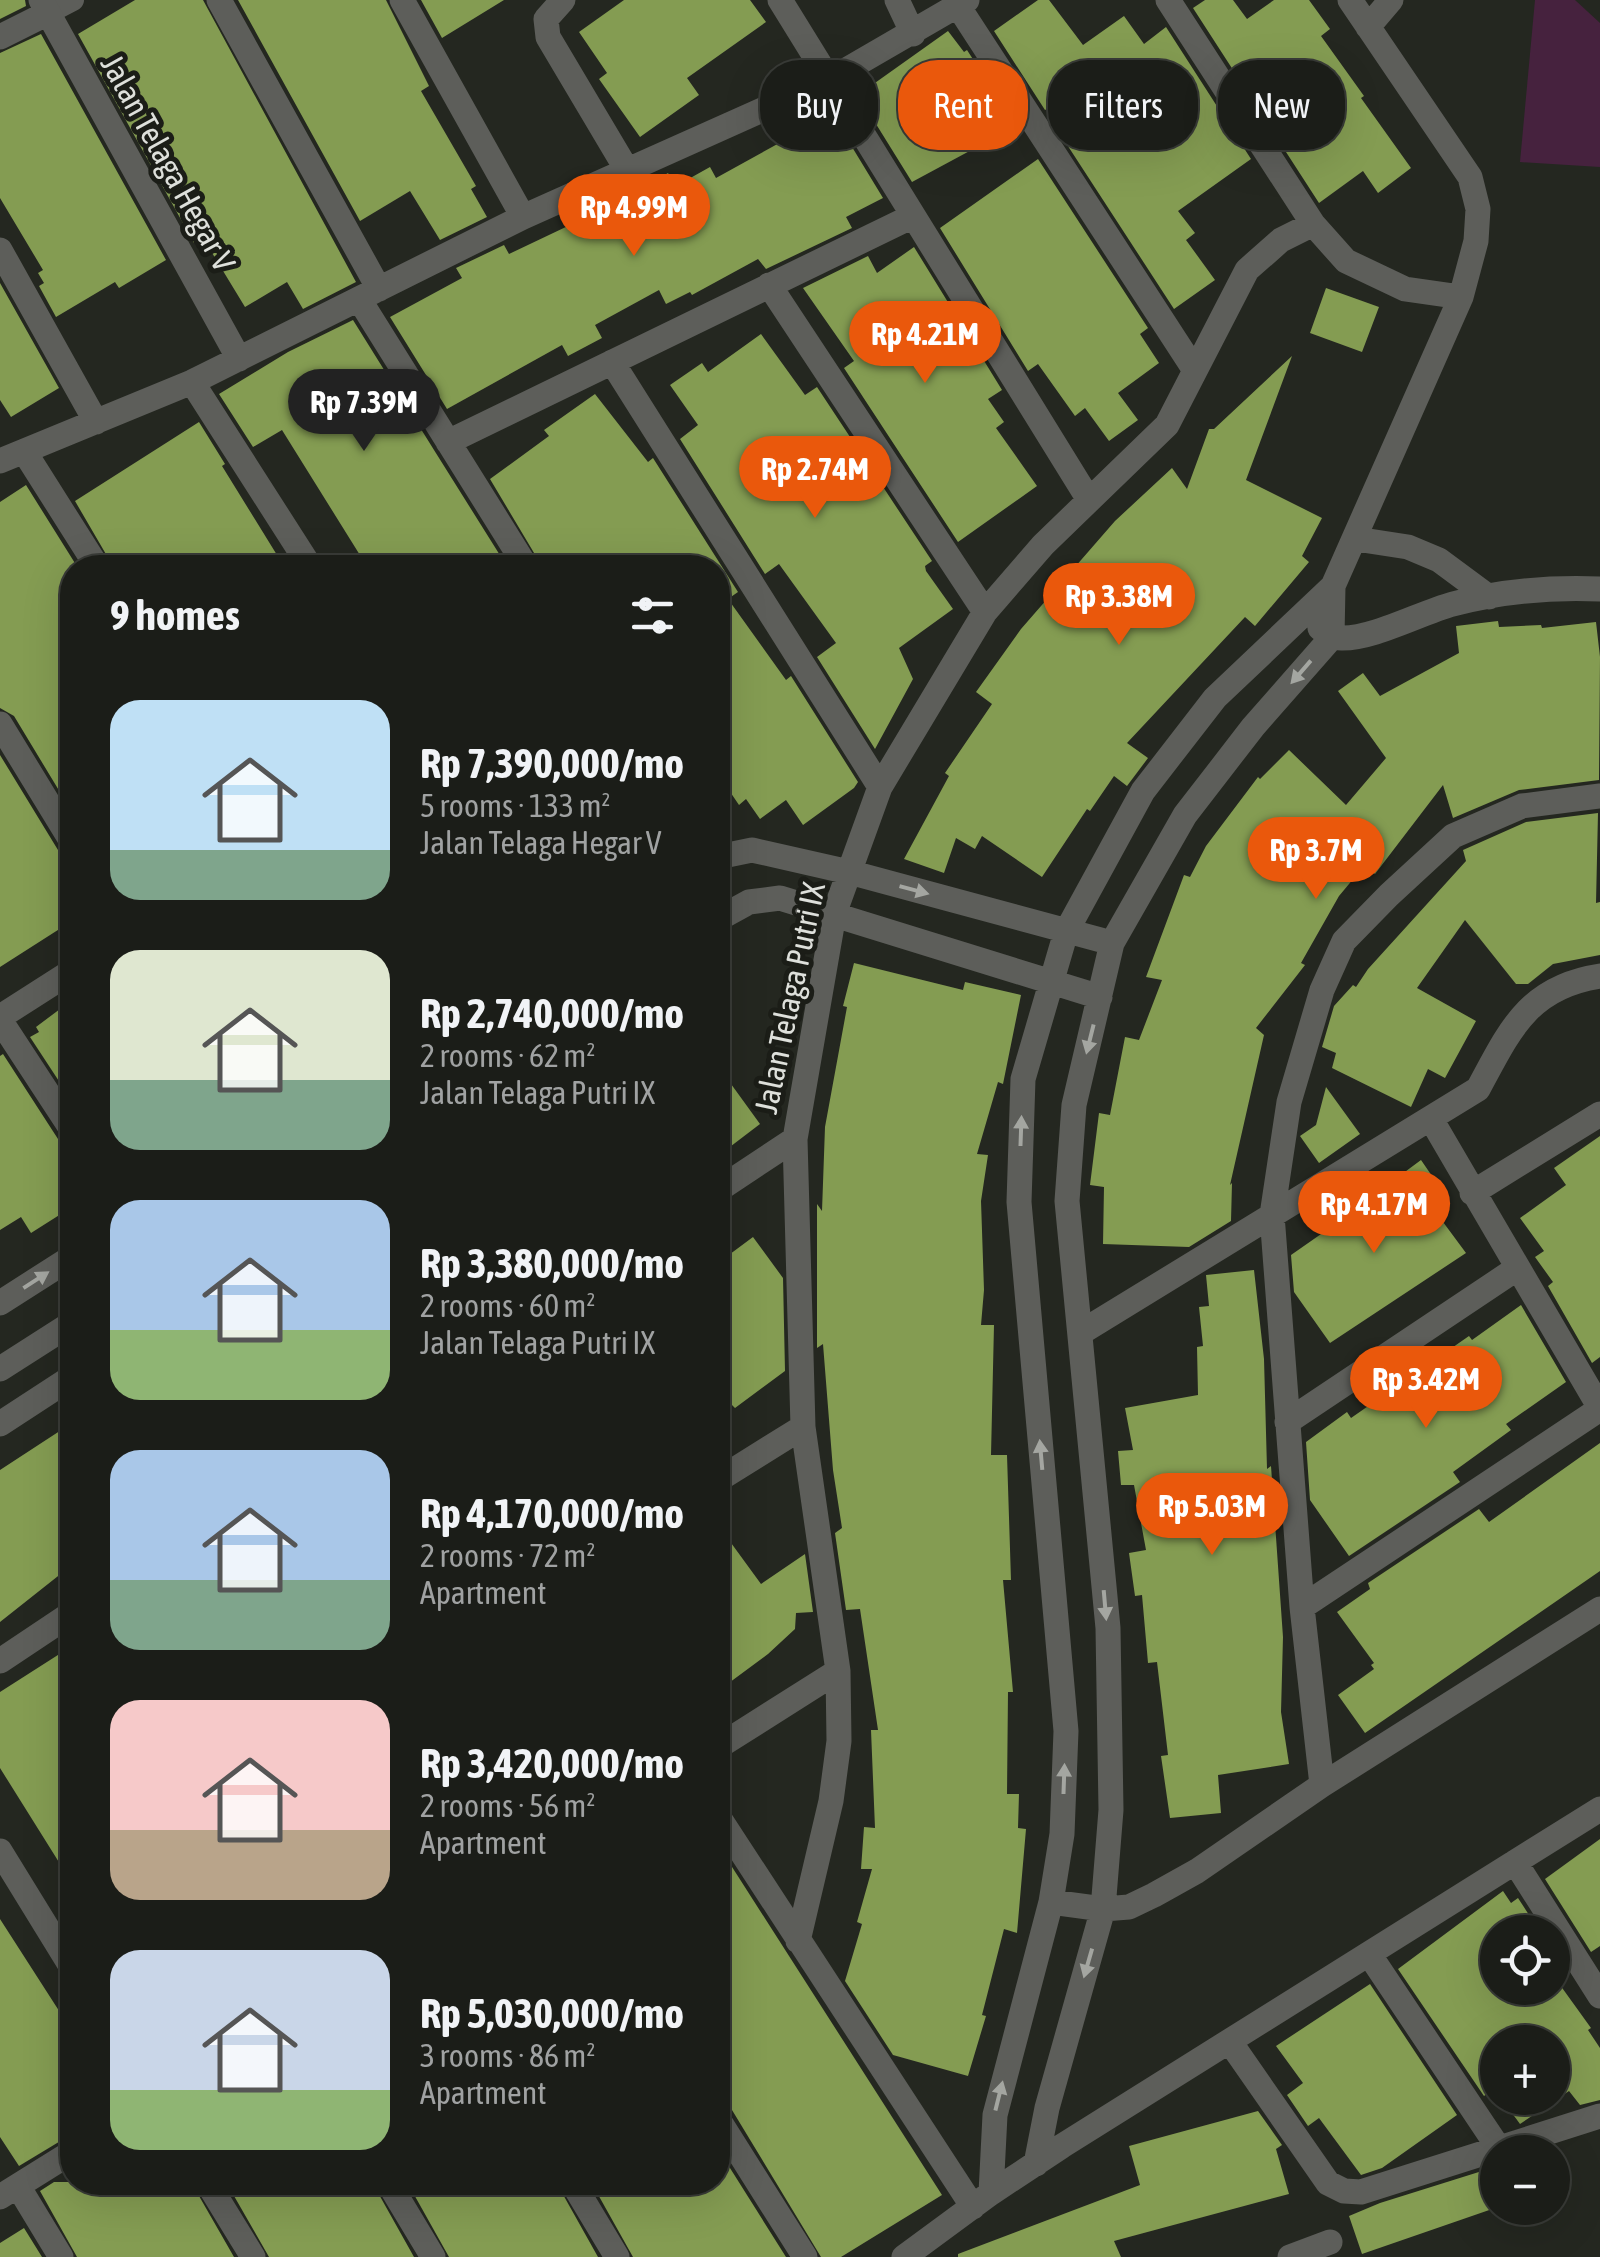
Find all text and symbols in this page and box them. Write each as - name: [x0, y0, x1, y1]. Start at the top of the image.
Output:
- street label: Jalan Telaga Hegar V: [94, 48, 243, 278]
- chip: Buy: [760, 60, 878, 150]
- chip: Rent: [898, 60, 1028, 150]
- chip: Filters: [1048, 60, 1198, 150]
- chip: New: [1218, 60, 1345, 150]
- pin: Rp 4.99M: [531, 174, 737, 259]
- text: Rp 4.99M: [580, 188, 688, 225]
- pin: Rp 4.21M: [822, 301, 1028, 386]
- text: Rp 4.21M: [871, 315, 979, 352]
- pin: Rp 7.39M: [261, 369, 467, 454]
- text: Rp 7.39M: [310, 383, 418, 420]
- pin: Rp 2.74M: [712, 436, 918, 521]
- text: Rp 2.74M: [761, 450, 869, 487]
- pin: Rp 3.38M: [1016, 563, 1222, 648]
- text: Rp 3.38M: [1065, 577, 1173, 614]
- icon: filters: [625, 588, 680, 643]
- text: 9 homes: [110, 591, 240, 639]
- one-way arrow: [1291, 659, 1313, 684]
- text: Rp 7,390,000/mo: [420, 739, 684, 787]
- icon: home: [190, 740, 310, 860]
- text: 5 rooms · 133 m²: [420, 787, 610, 824]
- pin: Rp 3.7M: [1224, 817, 1408, 902]
- text: Jalan Telaga Hegar V: [420, 824, 661, 861]
- text: Rp 3.7M: [1270, 831, 1362, 868]
- street label: Jalan Telaga Putri IX: [747, 879, 832, 1117]
- one-way arrow: [899, 883, 930, 899]
- text: Rp 2,740,000/mo: [420, 989, 684, 1037]
- icon: home: [190, 990, 310, 1110]
- one-way arrow: [1082, 1024, 1097, 1055]
- text: 2 rooms · 62 m²: [420, 1037, 595, 1074]
- text: Jalan Telaga Putri IX: [420, 1074, 655, 1111]
- one-way arrow: [1014, 1115, 1030, 1147]
- pin: Rp 4.17M: [1271, 1171, 1477, 1256]
- text: Rp 4.17M: [1320, 1185, 1428, 1222]
- text: Rp 3,380,000/mo: [420, 1239, 684, 1287]
- icon: home: [190, 1240, 310, 1360]
- one-way arrow: [23, 1271, 50, 1289]
- text: 2 rooms · 60 m²: [420, 1287, 595, 1324]
- text: Jalan Telaga Putri IX: [420, 1324, 655, 1361]
- pin: Rp 3.42M: [1323, 1346, 1529, 1431]
- text: Rp 3.42M: [1372, 1360, 1480, 1397]
- one-way arrow: [1033, 1439, 1049, 1470]
- pin: Rp 5.03M: [1109, 1473, 1315, 1558]
- text: Rp 5.03M: [1158, 1487, 1266, 1524]
- text: Rp 4,170,000/mo: [420, 1489, 684, 1537]
- icon: home: [190, 1490, 310, 1610]
- text: 2 rooms · 72 m²: [420, 1537, 595, 1574]
- text: Apartment: [420, 1574, 546, 1611]
- one-way arrow: [1098, 1590, 1114, 1622]
- text: Rp 3,420,000/mo: [420, 1739, 684, 1787]
- icon: home: [190, 1740, 310, 1860]
- one-way arrow: [1057, 1762, 1073, 1794]
- text: 2 rooms · 56 m²: [420, 1787, 595, 1824]
- text: Apartment: [420, 1824, 546, 1861]
- map controls: [1480, 1915, 1570, 2225]
- button: locate: [1480, 1915, 1570, 2005]
- one-way arrow: [1080, 1948, 1095, 1978]
- text: Rp 5,030,000/mo: [420, 1989, 684, 2037]
- icon: home: [190, 1990, 310, 2110]
- button: +: [1480, 2025, 1570, 2115]
- text: 3 rooms · 86 m²: [420, 2037, 595, 2074]
- text: Apartment: [420, 2074, 546, 2111]
- one-way arrow: [992, 2080, 1008, 2111]
- button: −: [1480, 2135, 1570, 2225]

